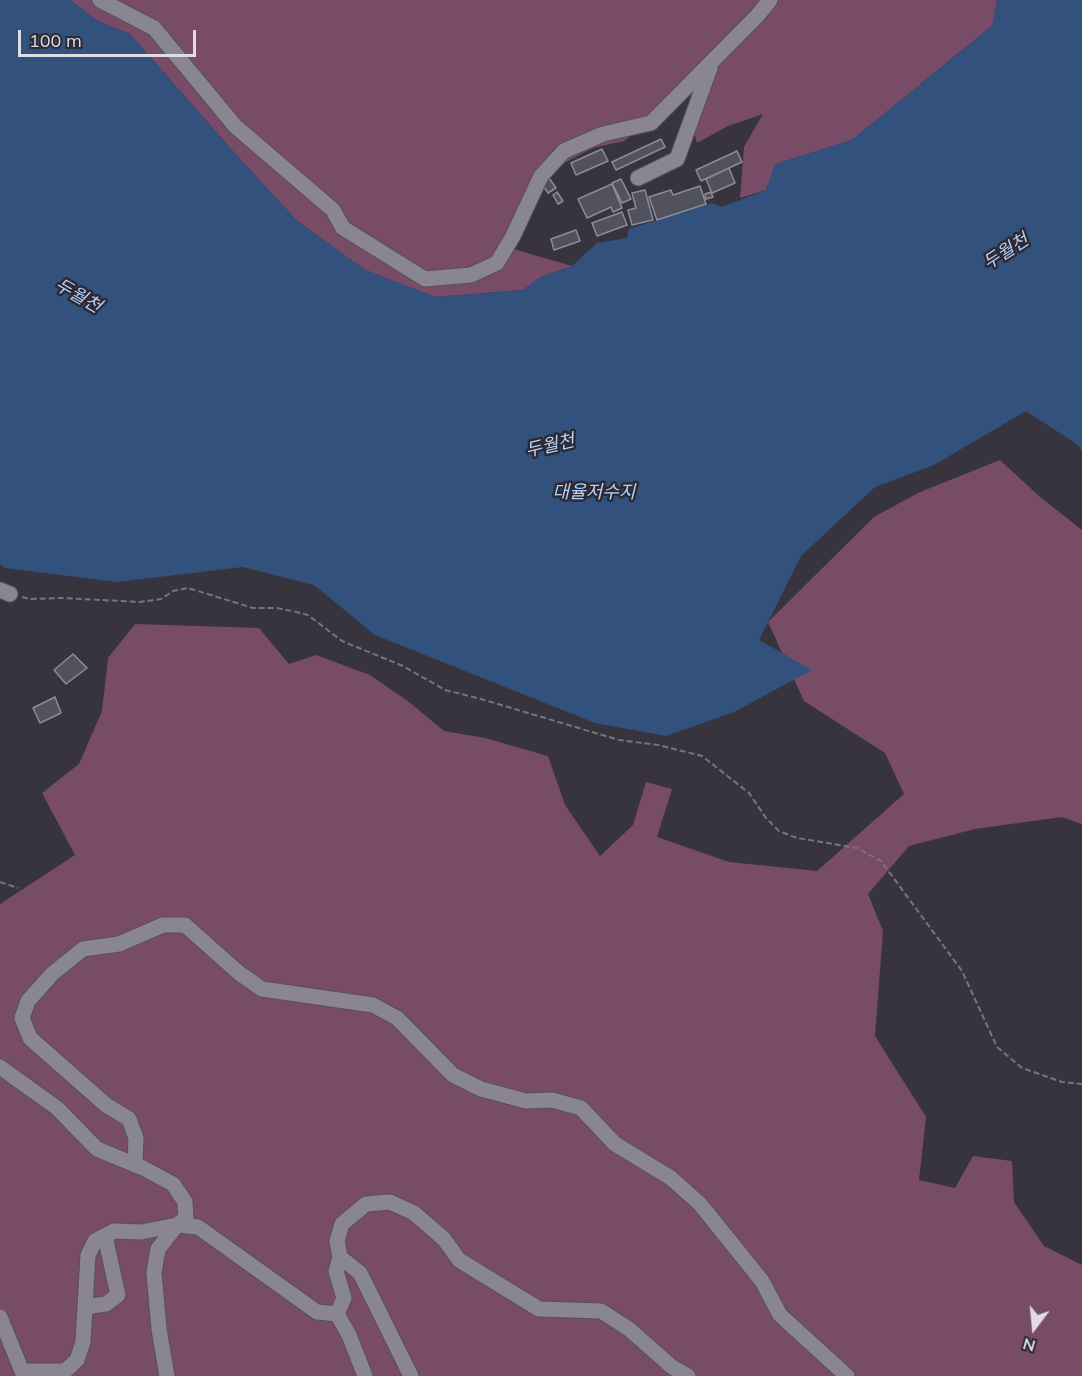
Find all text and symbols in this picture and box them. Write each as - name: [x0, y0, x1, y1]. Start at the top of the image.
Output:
- scale bar: [21, 18, 200, 56]
- text: 100 m: [29, 29, 82, 52]
- water label: 두월천: [979, 229, 1033, 275]
- water label: 두월천: [51, 274, 105, 318]
- water label: 두월천: [523, 430, 577, 462]
- water label: 대율저수지: [553, 482, 635, 504]
- north arrow: [1004, 1298, 1064, 1358]
- text: N: [1020, 1334, 1038, 1357]

